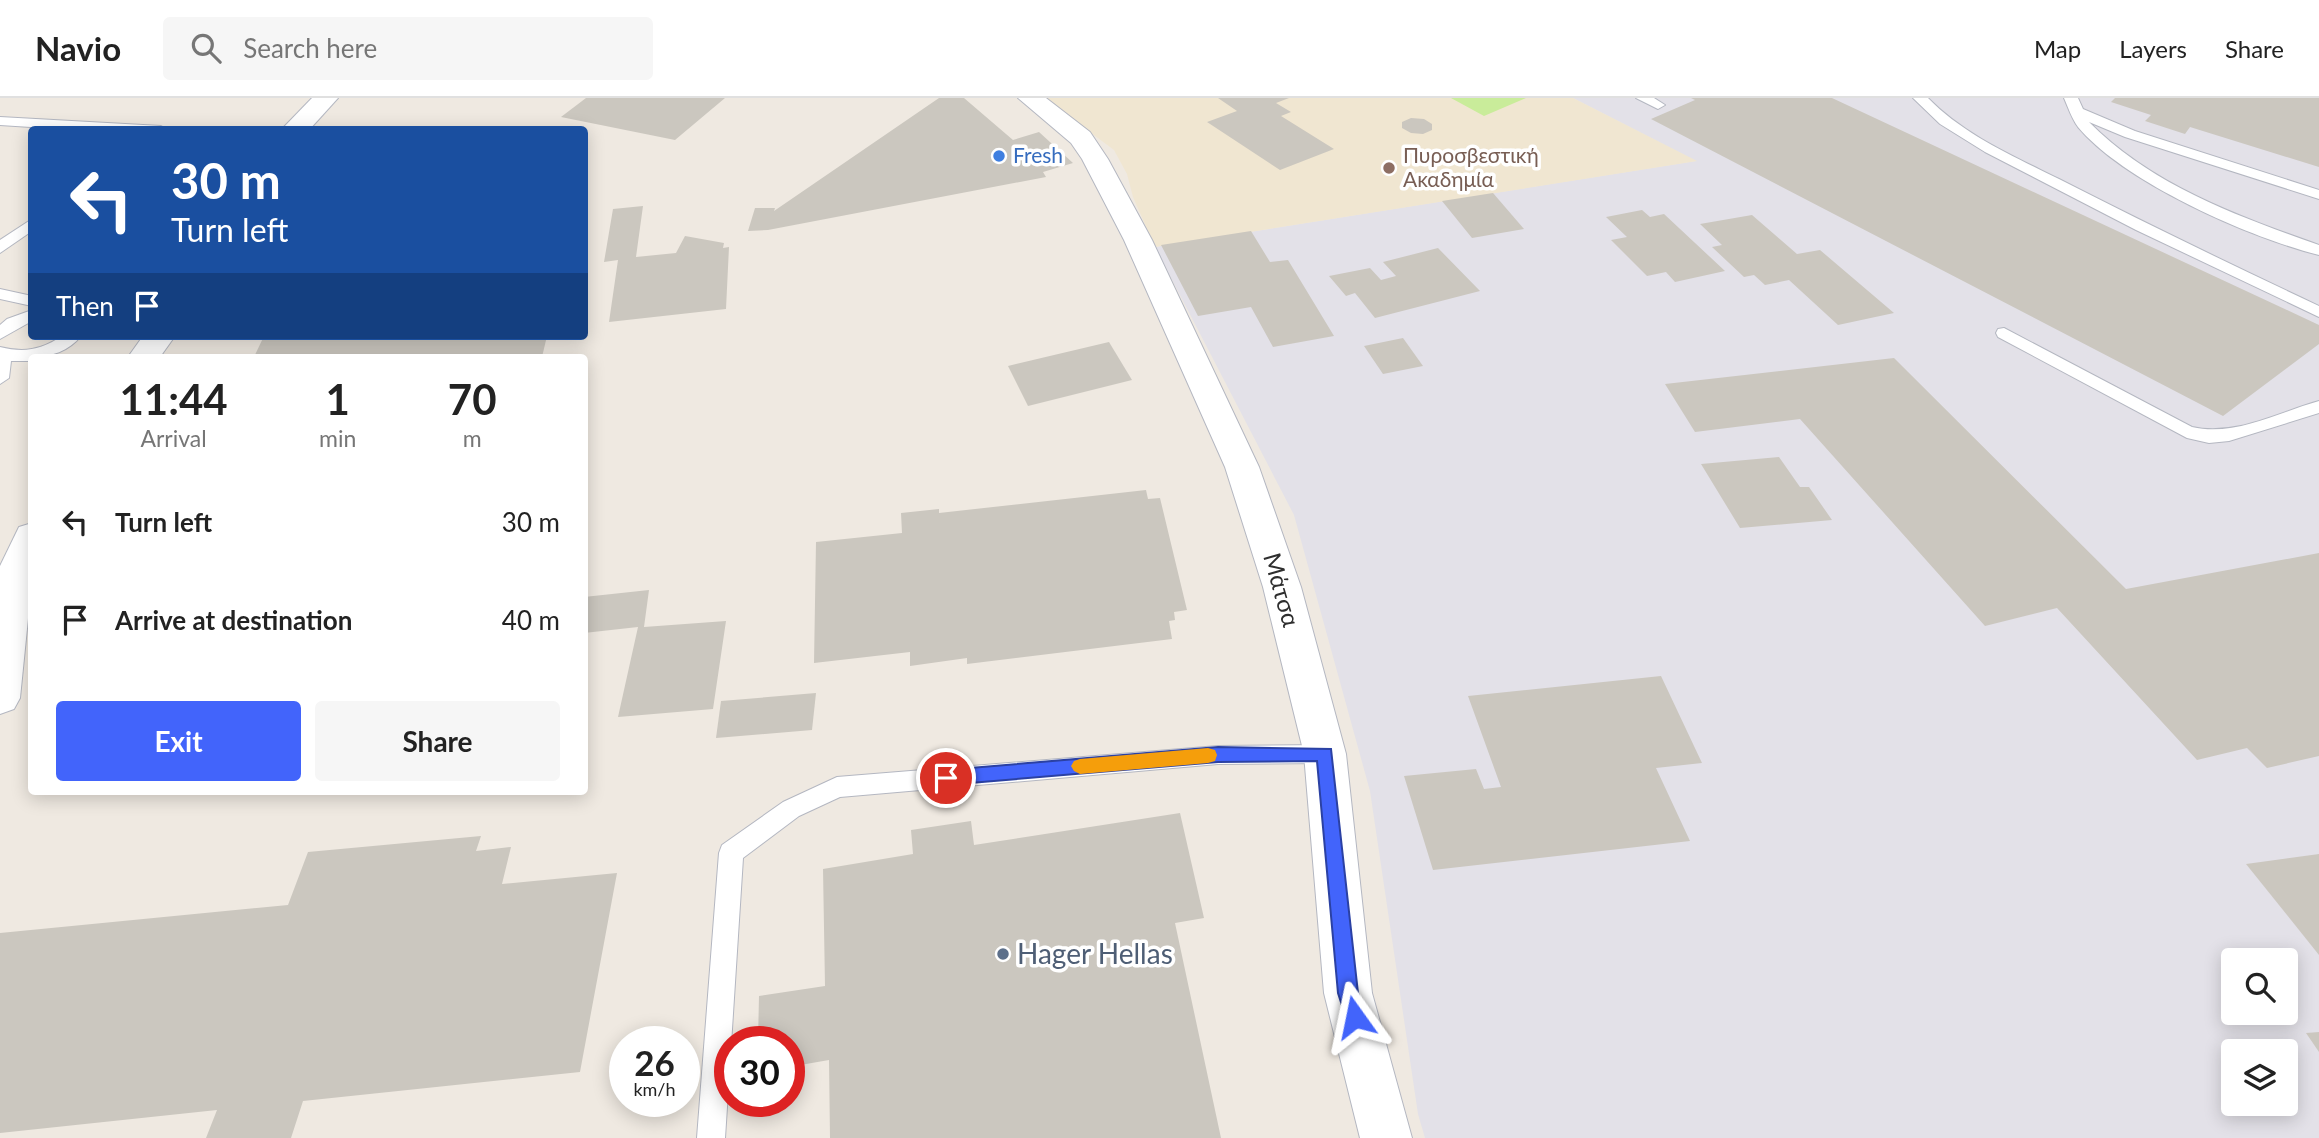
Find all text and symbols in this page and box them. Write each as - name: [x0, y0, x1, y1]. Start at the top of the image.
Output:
- search box: [163, 17, 653, 80]
- text: Navio: [35, 28, 121, 68]
- icon: search: [187, 29, 225, 67]
- text: Search here: [243, 32, 377, 64]
- text: Map: [2034, 34, 2081, 63]
- text: Layers: [2119, 34, 2187, 63]
- text: Share: [2225, 34, 2284, 63]
- place label: Fresh: [1013, 142, 1063, 167]
- place label: Πυροσβεστική Ακαδημία: [1403, 142, 1539, 191]
- marker: Fresh: [991, 148, 1007, 164]
- text: 30 m: [171, 151, 281, 209]
- icon: left: [56, 154, 147, 245]
- marker: Πυροσβεστική Ακαδημία: [1381, 160, 1397, 176]
- text: Turn left: [171, 210, 288, 249]
- icon: arrive: [128, 287, 166, 325]
- text: Then: [56, 290, 114, 322]
- text: 11:44: [119, 374, 228, 424]
- text: 1: [326, 374, 350, 424]
- text: 70: [448, 374, 497, 424]
- text: Arrival: [140, 424, 207, 452]
- text: min: [319, 424, 356, 452]
- text: m: [463, 424, 482, 452]
- icon: left: [56, 503, 94, 541]
- text: Turn left: [115, 506, 212, 538]
- text: 30 m: [502, 506, 560, 538]
- street label: Μάτσα: [1258, 549, 1307, 631]
- icon: arrive: [56, 601, 94, 639]
- text: Arrive at destination: [115, 604, 352, 636]
- text: 40 m: [502, 604, 560, 636]
- button: Exit: [56, 701, 301, 781]
- button: Share: [315, 701, 560, 781]
- pin: [916, 748, 976, 808]
- icon: arrive: [927, 759, 965, 797]
- place label: Hager Hellas: [1017, 936, 1173, 970]
- marker: Hager Hellas: [995, 946, 1011, 962]
- map controls: [2221, 948, 2298, 1116]
- button: search: [2221, 948, 2298, 1025]
- position arrow: [1318, 980, 1392, 1054]
- speed limit sign: 30: [714, 1026, 805, 1117]
- button: layers: [2221, 1039, 2298, 1116]
- text: 26: [634, 1041, 675, 1083]
- text: km/h: [633, 1078, 676, 1100]

